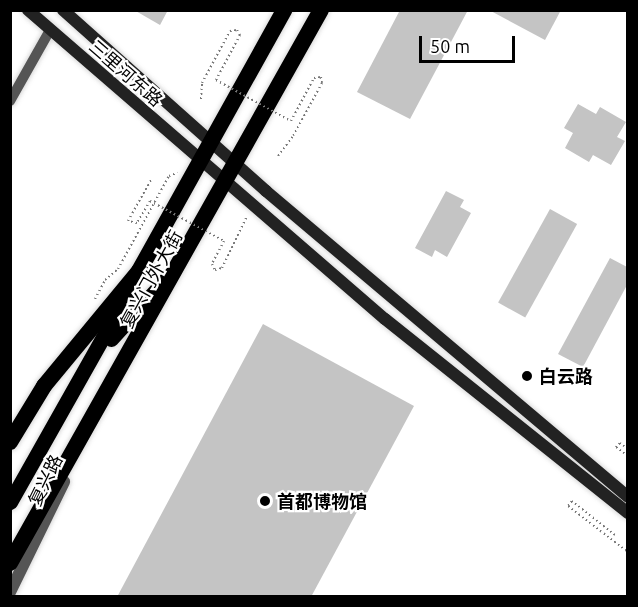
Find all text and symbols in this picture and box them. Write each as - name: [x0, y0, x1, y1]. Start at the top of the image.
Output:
- scale bar: [422, 24, 518, 62]
- street label: 三里河东路: [85, 35, 167, 111]
- text: 50 m: [430, 36, 470, 56]
- street label: 复兴门外大街: [115, 227, 187, 331]
- place label: 白云路: [539, 365, 593, 387]
- marker: 白云路: [520, 369, 534, 383]
- street label: 复兴路: [23, 451, 67, 509]
- place label: 首都博物馆: [277, 490, 367, 512]
- marker: 首都博物馆: [258, 494, 272, 508]

